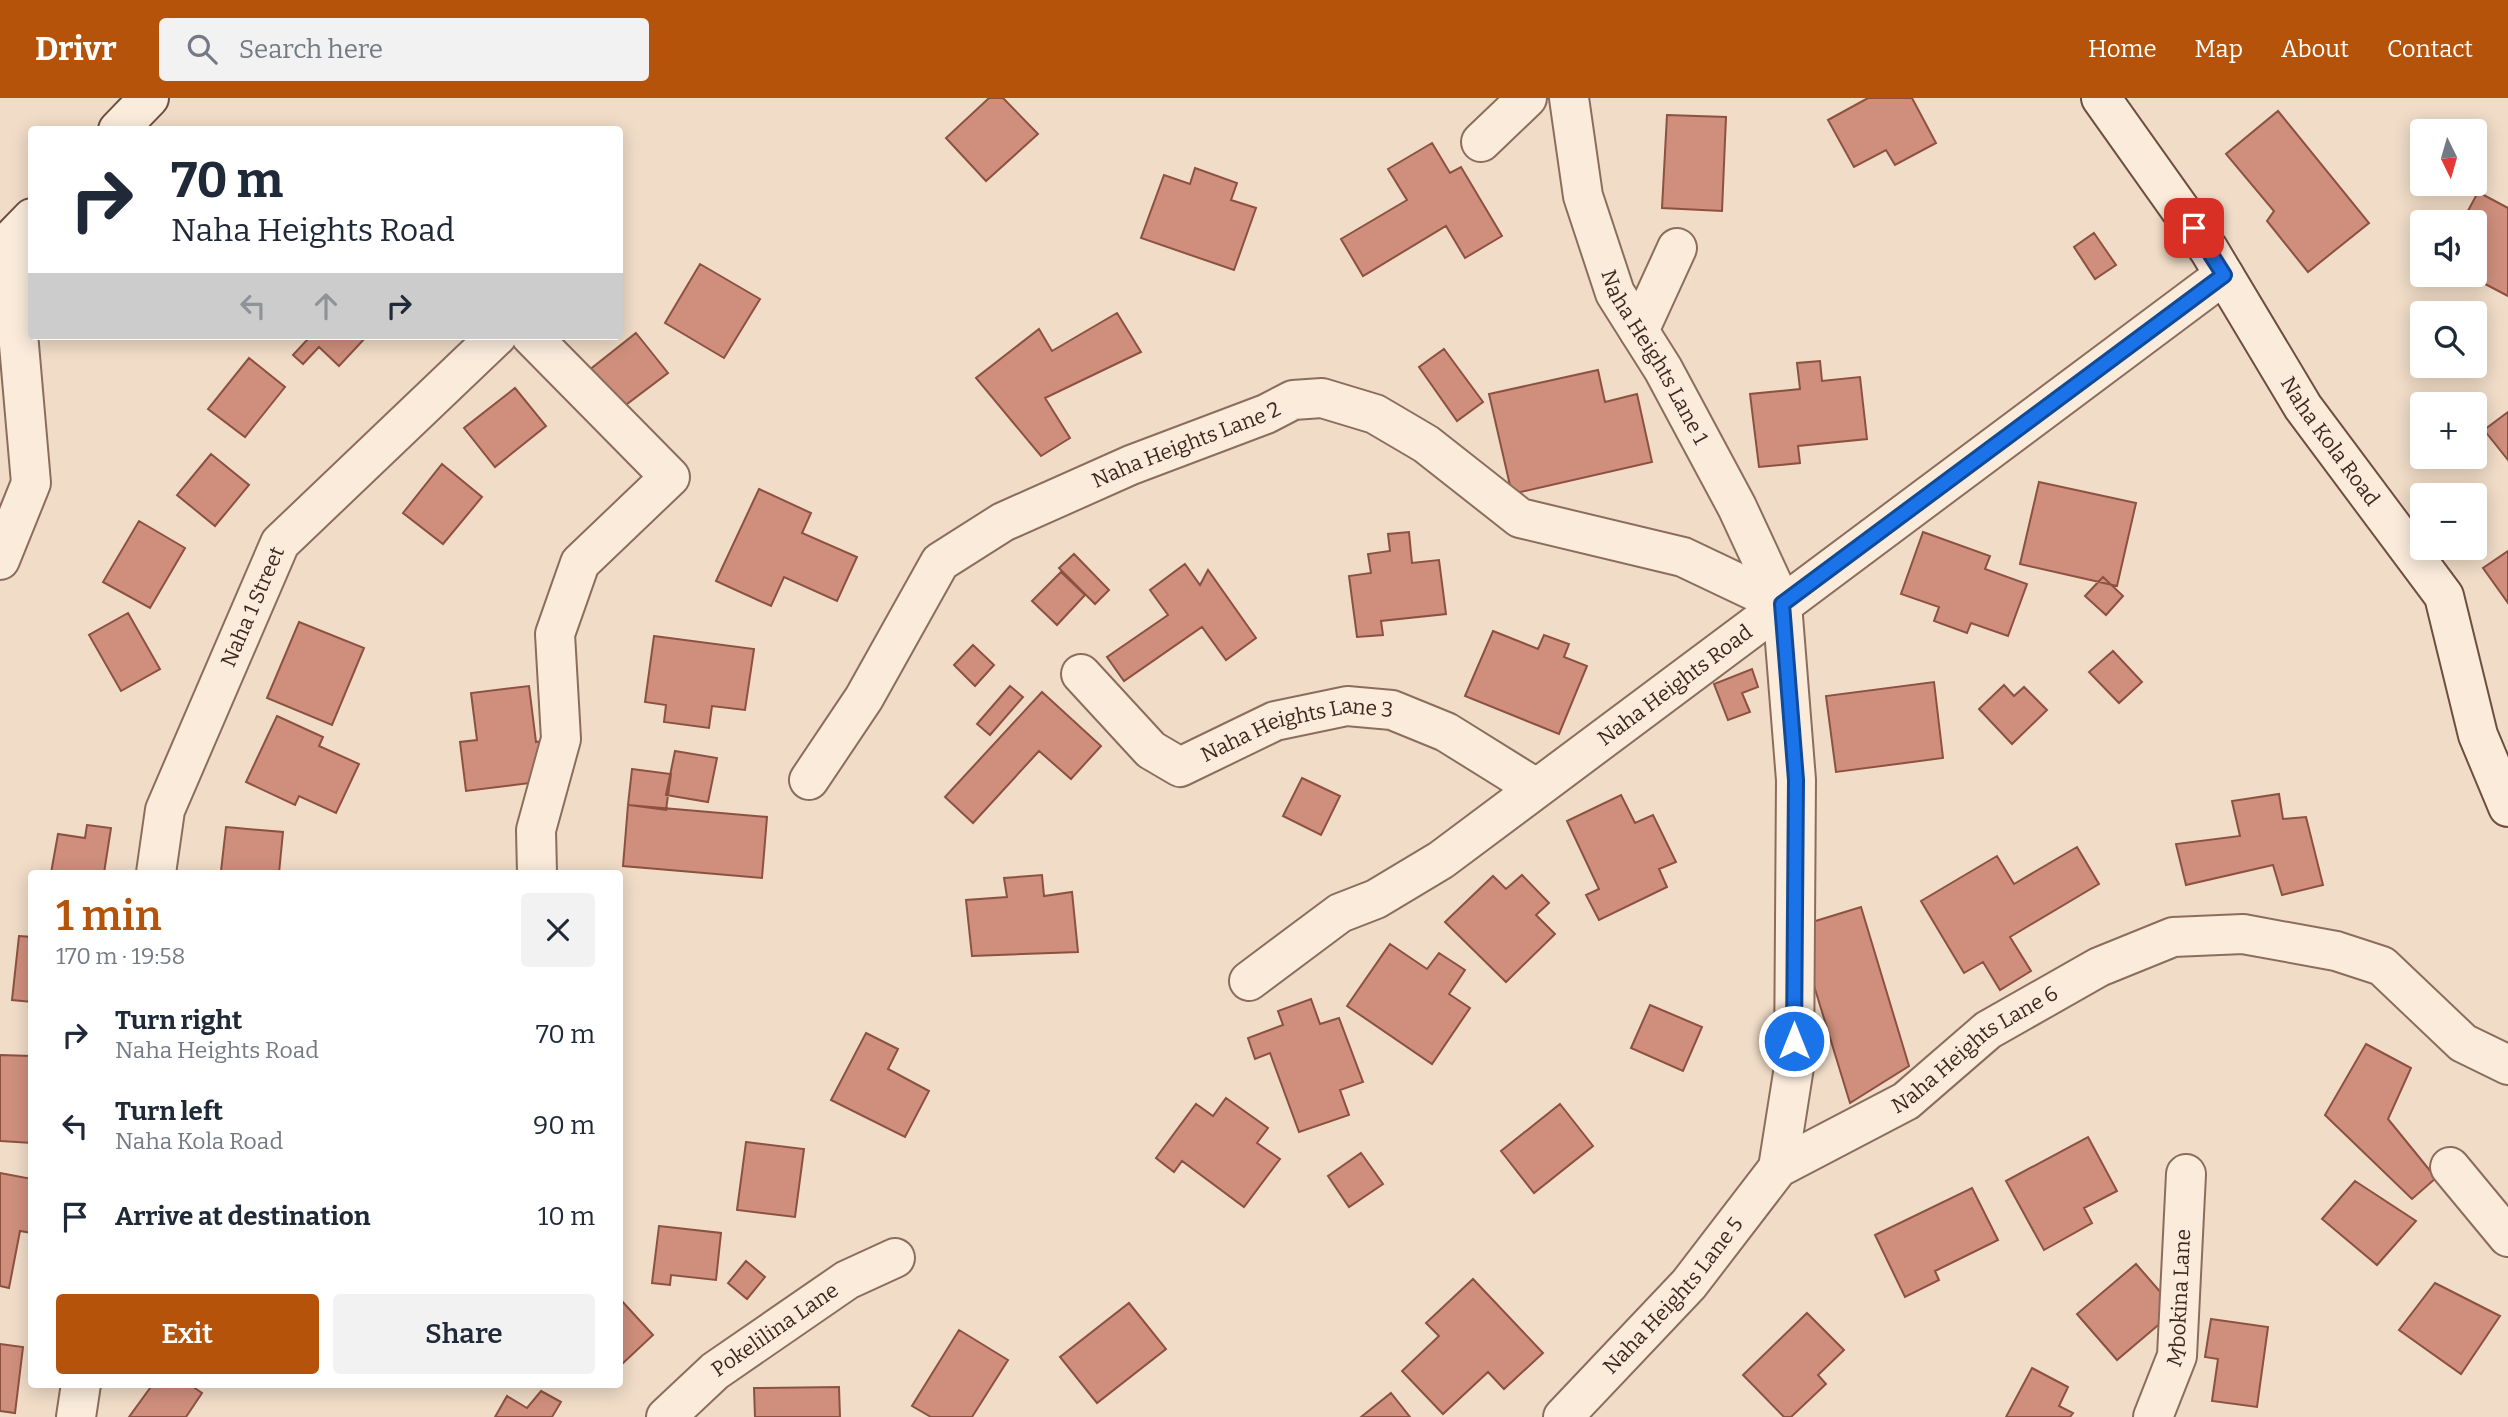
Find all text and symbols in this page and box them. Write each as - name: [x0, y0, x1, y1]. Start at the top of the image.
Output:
- search box: [159, 18, 649, 81]
- text: Drivr: [35, 29, 117, 69]
- icon: search: [183, 30, 221, 68]
- text: Search here: [239, 34, 383, 65]
- text: Home: [2088, 35, 2157, 63]
- text: Map: [2195, 35, 2243, 63]
- text: About: [2281, 35, 2349, 63]
- text: Contact: [2387, 35, 2473, 63]
- north arrow: [2410, 119, 2487, 196]
- map controls: [2410, 119, 2487, 560]
- text: 70 m: [171, 151, 283, 210]
- icon: right: [56, 154, 147, 245]
- pin: [2164, 198, 2224, 258]
- icon: arrive: [2175, 209, 2213, 247]
- button: sound: [2410, 210, 2487, 287]
- text: Naha Heights Road: [171, 211, 455, 249]
- street label: Naha Heights Lane 1: [1595, 266, 1714, 449]
- icon: left: [234, 287, 272, 325]
- icon: ahead: [307, 287, 345, 325]
- icon: right: [380, 287, 418, 325]
- button: search: [2410, 301, 2487, 378]
- street label: Naha Kola Road: [2275, 372, 2385, 511]
- button: +: [2410, 392, 2487, 469]
- street label: Naha Heights Lane 2: [1088, 396, 1285, 494]
- button: −: [2410, 483, 2487, 560]
- street label: Naha 1 Street: [215, 542, 290, 671]
- street label: Naha Heights Road: [1592, 619, 1757, 751]
- street label: Naha Heights Lane 3: [1197, 692, 1394, 768]
- text: 1 min: [56, 891, 162, 941]
- button: close: [521, 893, 595, 967]
- text: 170 m · 19:58: [56, 942, 185, 970]
- street label: Naha Heights Lane 6: [1887, 980, 2062, 1119]
- position arrow: [1757, 1004, 1831, 1078]
- text: Turn right: [115, 1005, 242, 1036]
- icon: right: [56, 1016, 94, 1054]
- text: 70 m: [536, 1019, 595, 1050]
- text: Naha Heights Road: [115, 1036, 319, 1064]
- text: Turn left: [115, 1096, 223, 1127]
- icon: left: [56, 1107, 94, 1145]
- text: 90 m: [533, 1110, 595, 1141]
- text: Naha Kola Road: [115, 1127, 283, 1155]
- icon: arrive: [56, 1198, 94, 1236]
- text: Arrive at destination: [115, 1201, 370, 1232]
- text: 10 m: [538, 1201, 595, 1232]
- street label: Naha Heights Lane 5: [1598, 1212, 1748, 1379]
- street label: Mbokina Lane: [2161, 1228, 2196, 1370]
- street label: Pokelilina Lane: [707, 1277, 843, 1382]
- button: Exit: [56, 1294, 319, 1374]
- button: Share: [333, 1294, 595, 1374]

